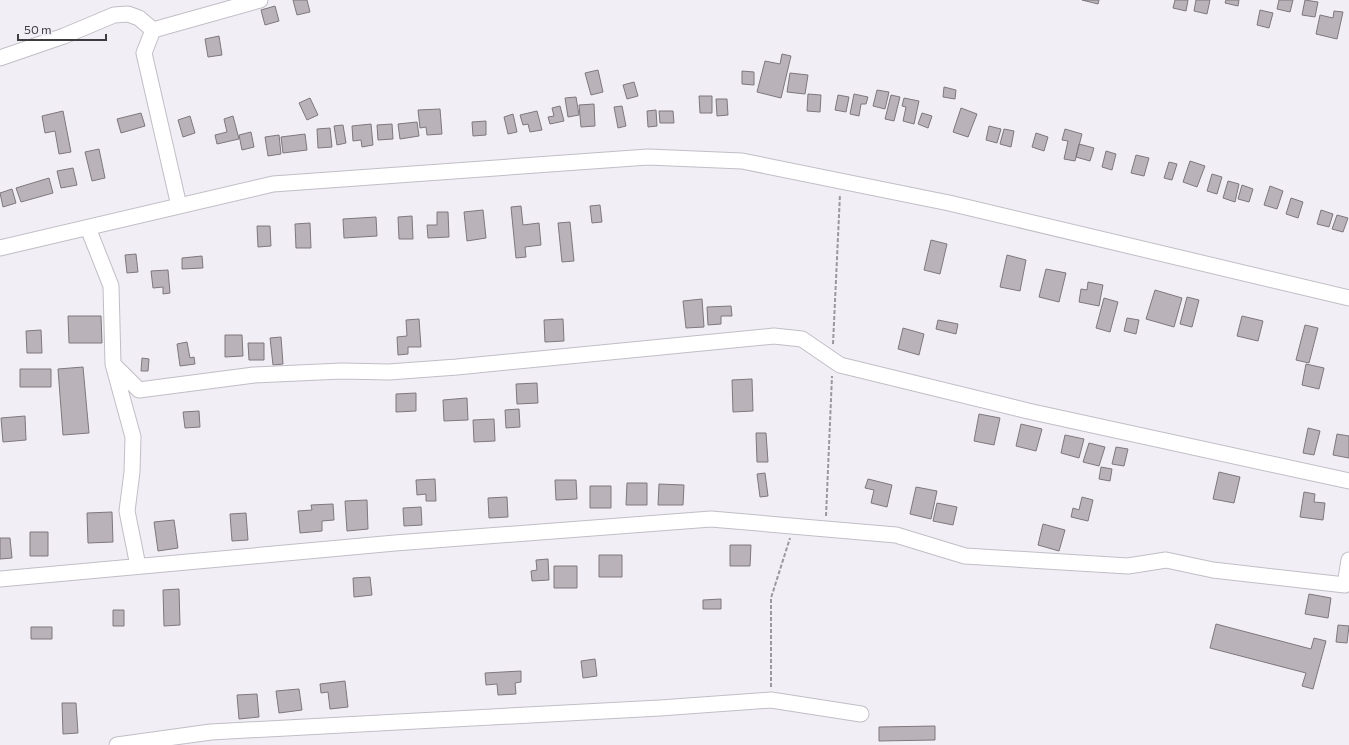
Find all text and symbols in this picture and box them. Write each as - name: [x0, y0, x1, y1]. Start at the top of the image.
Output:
- scale bar: [18, 16, 106, 42]
- text: 50 m: [24, 22, 52, 36]

